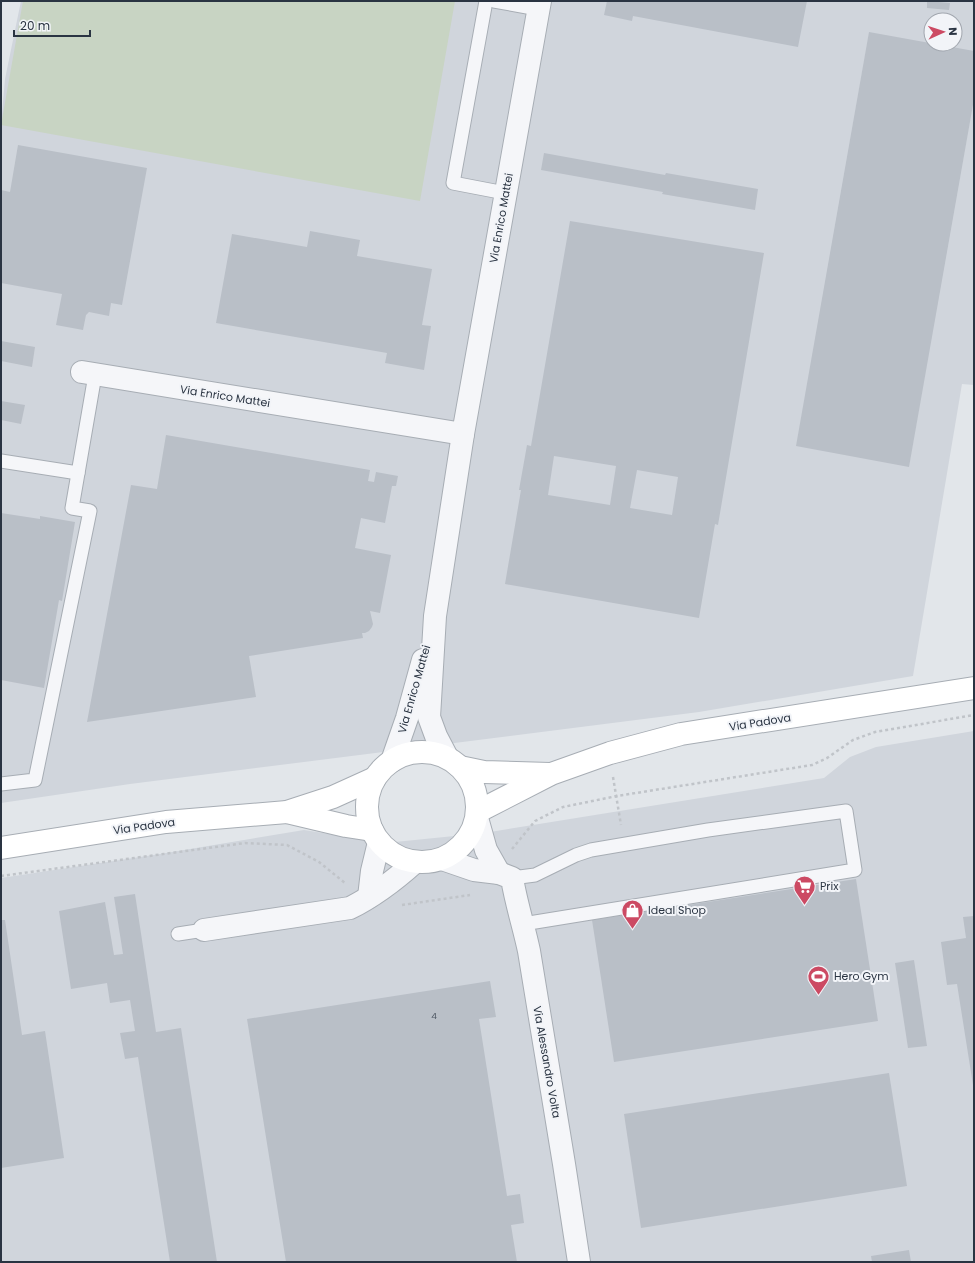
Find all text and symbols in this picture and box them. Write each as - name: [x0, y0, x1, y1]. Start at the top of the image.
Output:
- scale bar: [14, 12, 90, 38]
- north arrow: [923, 12, 963, 52]
- text: 20 m: [20, 17, 50, 34]
- text: N: [945, 27, 961, 36]
- street label: Via Enrico Mattei: [485, 171, 517, 264]
- street label: Via Enrico Mattei: [179, 381, 272, 411]
- street label: Via Enrico Mattei: [394, 643, 434, 735]
- street label: Via Padova: [728, 709, 792, 735]
- street label: Via Padova: [112, 814, 176, 838]
- supermarket icon: Prix: [792, 873, 818, 906]
- place label: Prix: [820, 878, 839, 894]
- shop icon: Ideal Shop: [619, 897, 645, 930]
- place label: Ideal Shop: [648, 902, 706, 918]
- sports icon: Hero Gym: [805, 963, 831, 996]
- place label: Hero Gym: [834, 968, 889, 984]
- street label: Via Alessandro Volta: [529, 1005, 565, 1119]
- house number: 4: [431, 1010, 437, 1022]

